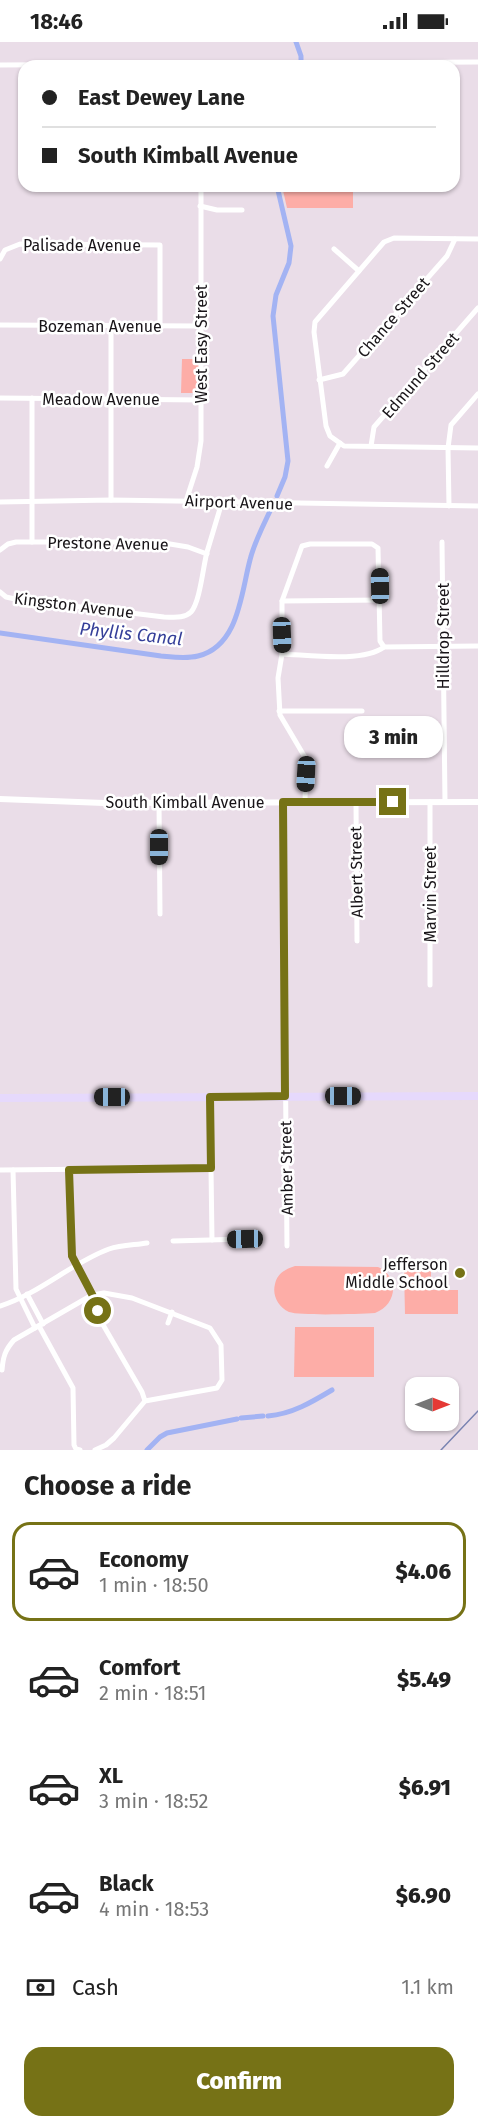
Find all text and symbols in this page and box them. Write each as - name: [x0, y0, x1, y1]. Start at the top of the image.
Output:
- text: 18:46: [30, 8, 83, 35]
- text: East Dewey Lane: [78, 84, 245, 111]
- text: South Kimball Avenue: [78, 142, 298, 169]
- street label: Palisade Avenue: [23, 236, 141, 255]
- street label: Chance Street: [353, 273, 433, 361]
- street label: West Easy Street: [192, 284, 211, 403]
- street label: Bozeman Avenue: [38, 317, 162, 336]
- street label: Edmund Street: [378, 328, 463, 422]
- street label: Meadow Avenue: [42, 390, 160, 409]
- street label: Airport Avenue: [185, 491, 293, 514]
- street label: Prestone Avenue: [47, 533, 169, 554]
- car: [371, 568, 389, 604]
- street label: Hilldrop Street: [434, 583, 453, 689]
- street label: Kingston Avenue: [13, 589, 135, 622]
- car: [272, 617, 292, 653]
- water label: Phyllis Canal: [79, 618, 183, 650]
- callout: 3 min: [344, 715, 442, 757]
- text: 3 min: [369, 725, 418, 749]
- car: [296, 756, 316, 792]
- route end: [379, 788, 406, 815]
- street label: South Kimball Avenue: [105, 793, 265, 812]
- street label: Albert Street: [346, 826, 367, 918]
- car: [150, 829, 168, 865]
- street label: Marvin Street: [421, 845, 440, 942]
- car: [325, 1087, 361, 1105]
- car: [94, 1088, 130, 1106]
- street label: Amber Street: [276, 1120, 297, 1216]
- car: [227, 1230, 263, 1248]
- place label: Jefferson Middle School: [345, 1255, 448, 1292]
- marker: Jefferson Middle School: [453, 1266, 467, 1280]
- route start: [84, 1297, 111, 1324]
- north arrow: [405, 1377, 459, 1431]
- map controls: [405, 1377, 459, 1431]
- text: Choose a ride: [24, 1470, 191, 1502]
- icon: car: [27, 1545, 81, 1599]
- text: Economy: [99, 1546, 188, 1573]
- text: $4.06: [395, 1558, 451, 1585]
- text: 1 min · 18:50: [99, 1573, 209, 1597]
- icon: car: [27, 1653, 81, 1707]
- text: Comfort: [99, 1654, 180, 1681]
- text: $5.49: [397, 1666, 451, 1693]
- text: 2 min · 18:51: [99, 1681, 206, 1705]
- icon: car: [27, 1761, 81, 1815]
- text: XL: [99, 1762, 123, 1789]
- text: $6.91: [399, 1774, 451, 1801]
- text: 3 min · 18:52: [99, 1789, 208, 1813]
- icon: car: [27, 1869, 81, 1923]
- text: Black: [99, 1870, 154, 1897]
- text: $6.90: [396, 1882, 451, 1909]
- text: 4 min · 18:53: [99, 1897, 209, 1921]
- icon: cash: [24, 1971, 57, 2004]
- text: Cash: [72, 1974, 119, 2001]
- text: 1.1 km: [401, 1975, 454, 1999]
- button: Confirm: [24, 2047, 454, 2116]

